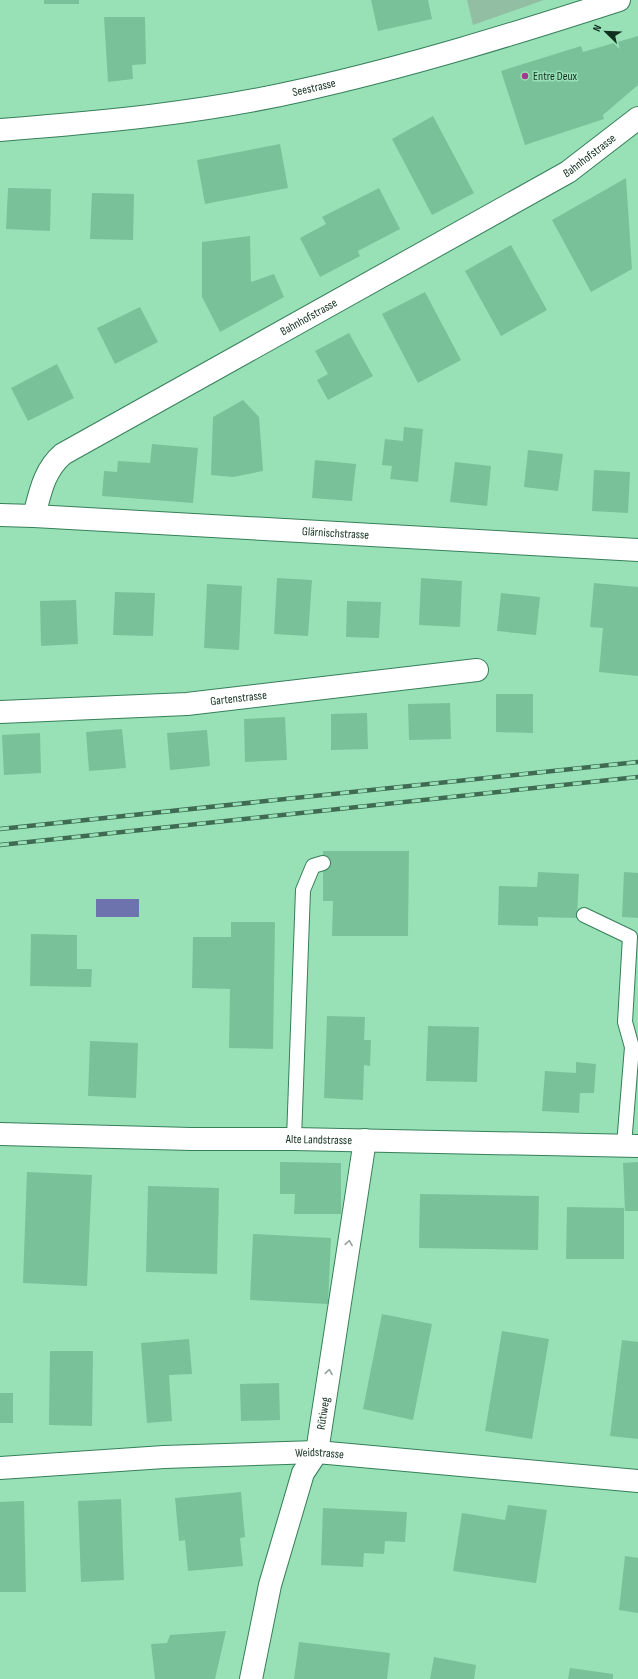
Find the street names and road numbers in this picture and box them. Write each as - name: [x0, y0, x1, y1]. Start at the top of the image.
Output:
- street label: Seestrasse: [291, 76, 337, 100]
- street label: Bahnhofstrasse: [561, 131, 619, 181]
- street label: Bahnhofstrasse: [278, 295, 340, 339]
- street label: Glärnischstrasse: [302, 524, 370, 543]
- street label: Gartenstrasse: [209, 688, 268, 709]
- street label: Alte Landstrasse: [285, 1132, 352, 1148]
- street label: Rütiweg: [314, 1396, 333, 1431]
- street label: Weidstrasse: [295, 1445, 345, 1462]

